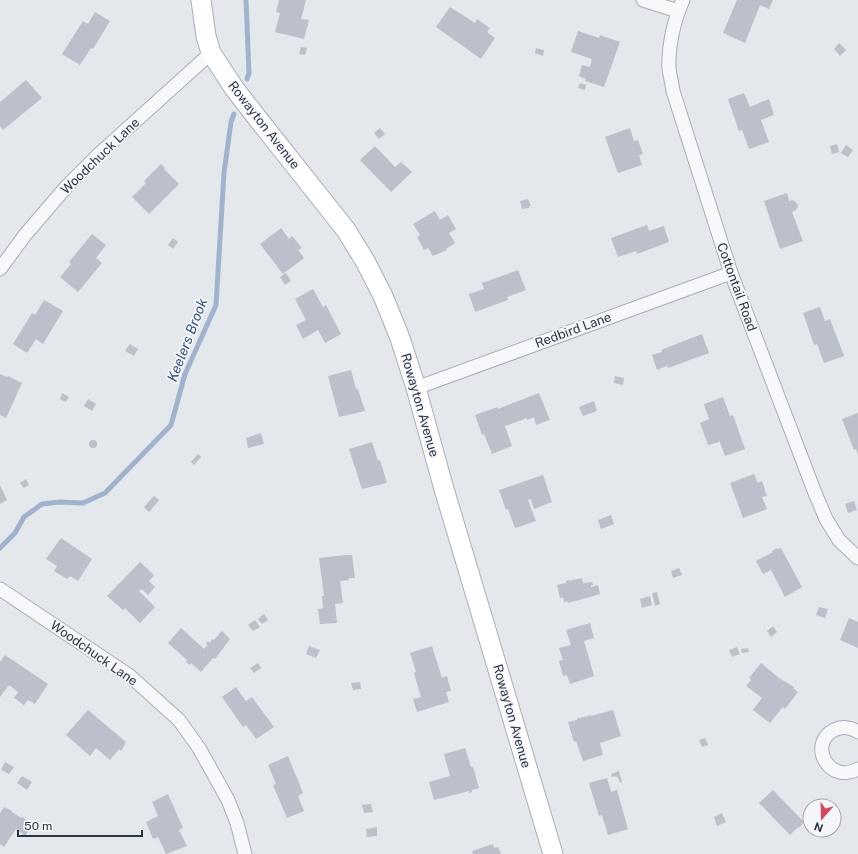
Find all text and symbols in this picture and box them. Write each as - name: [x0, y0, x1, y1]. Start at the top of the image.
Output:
- street label: Rowayton Avenue: [225, 78, 303, 172]
- street label: Woodchuck Lane: [58, 115, 142, 197]
- street label: Cottontail Road: [714, 241, 760, 333]
- water label: Keelers Brook: [164, 296, 210, 384]
- street label: Redbird Lane: [533, 309, 613, 351]
- street label: Rowayton Avenue: [398, 351, 442, 459]
- street label: Woodchuck Lane: [47, 617, 141, 689]
- street label: Rowayton Avenue: [490, 662, 534, 770]
- north arrow: [802, 798, 842, 838]
- scale bar: [18, 812, 142, 838]
- text: 50 m: [24, 819, 52, 833]
- text: N: [812, 820, 825, 835]

